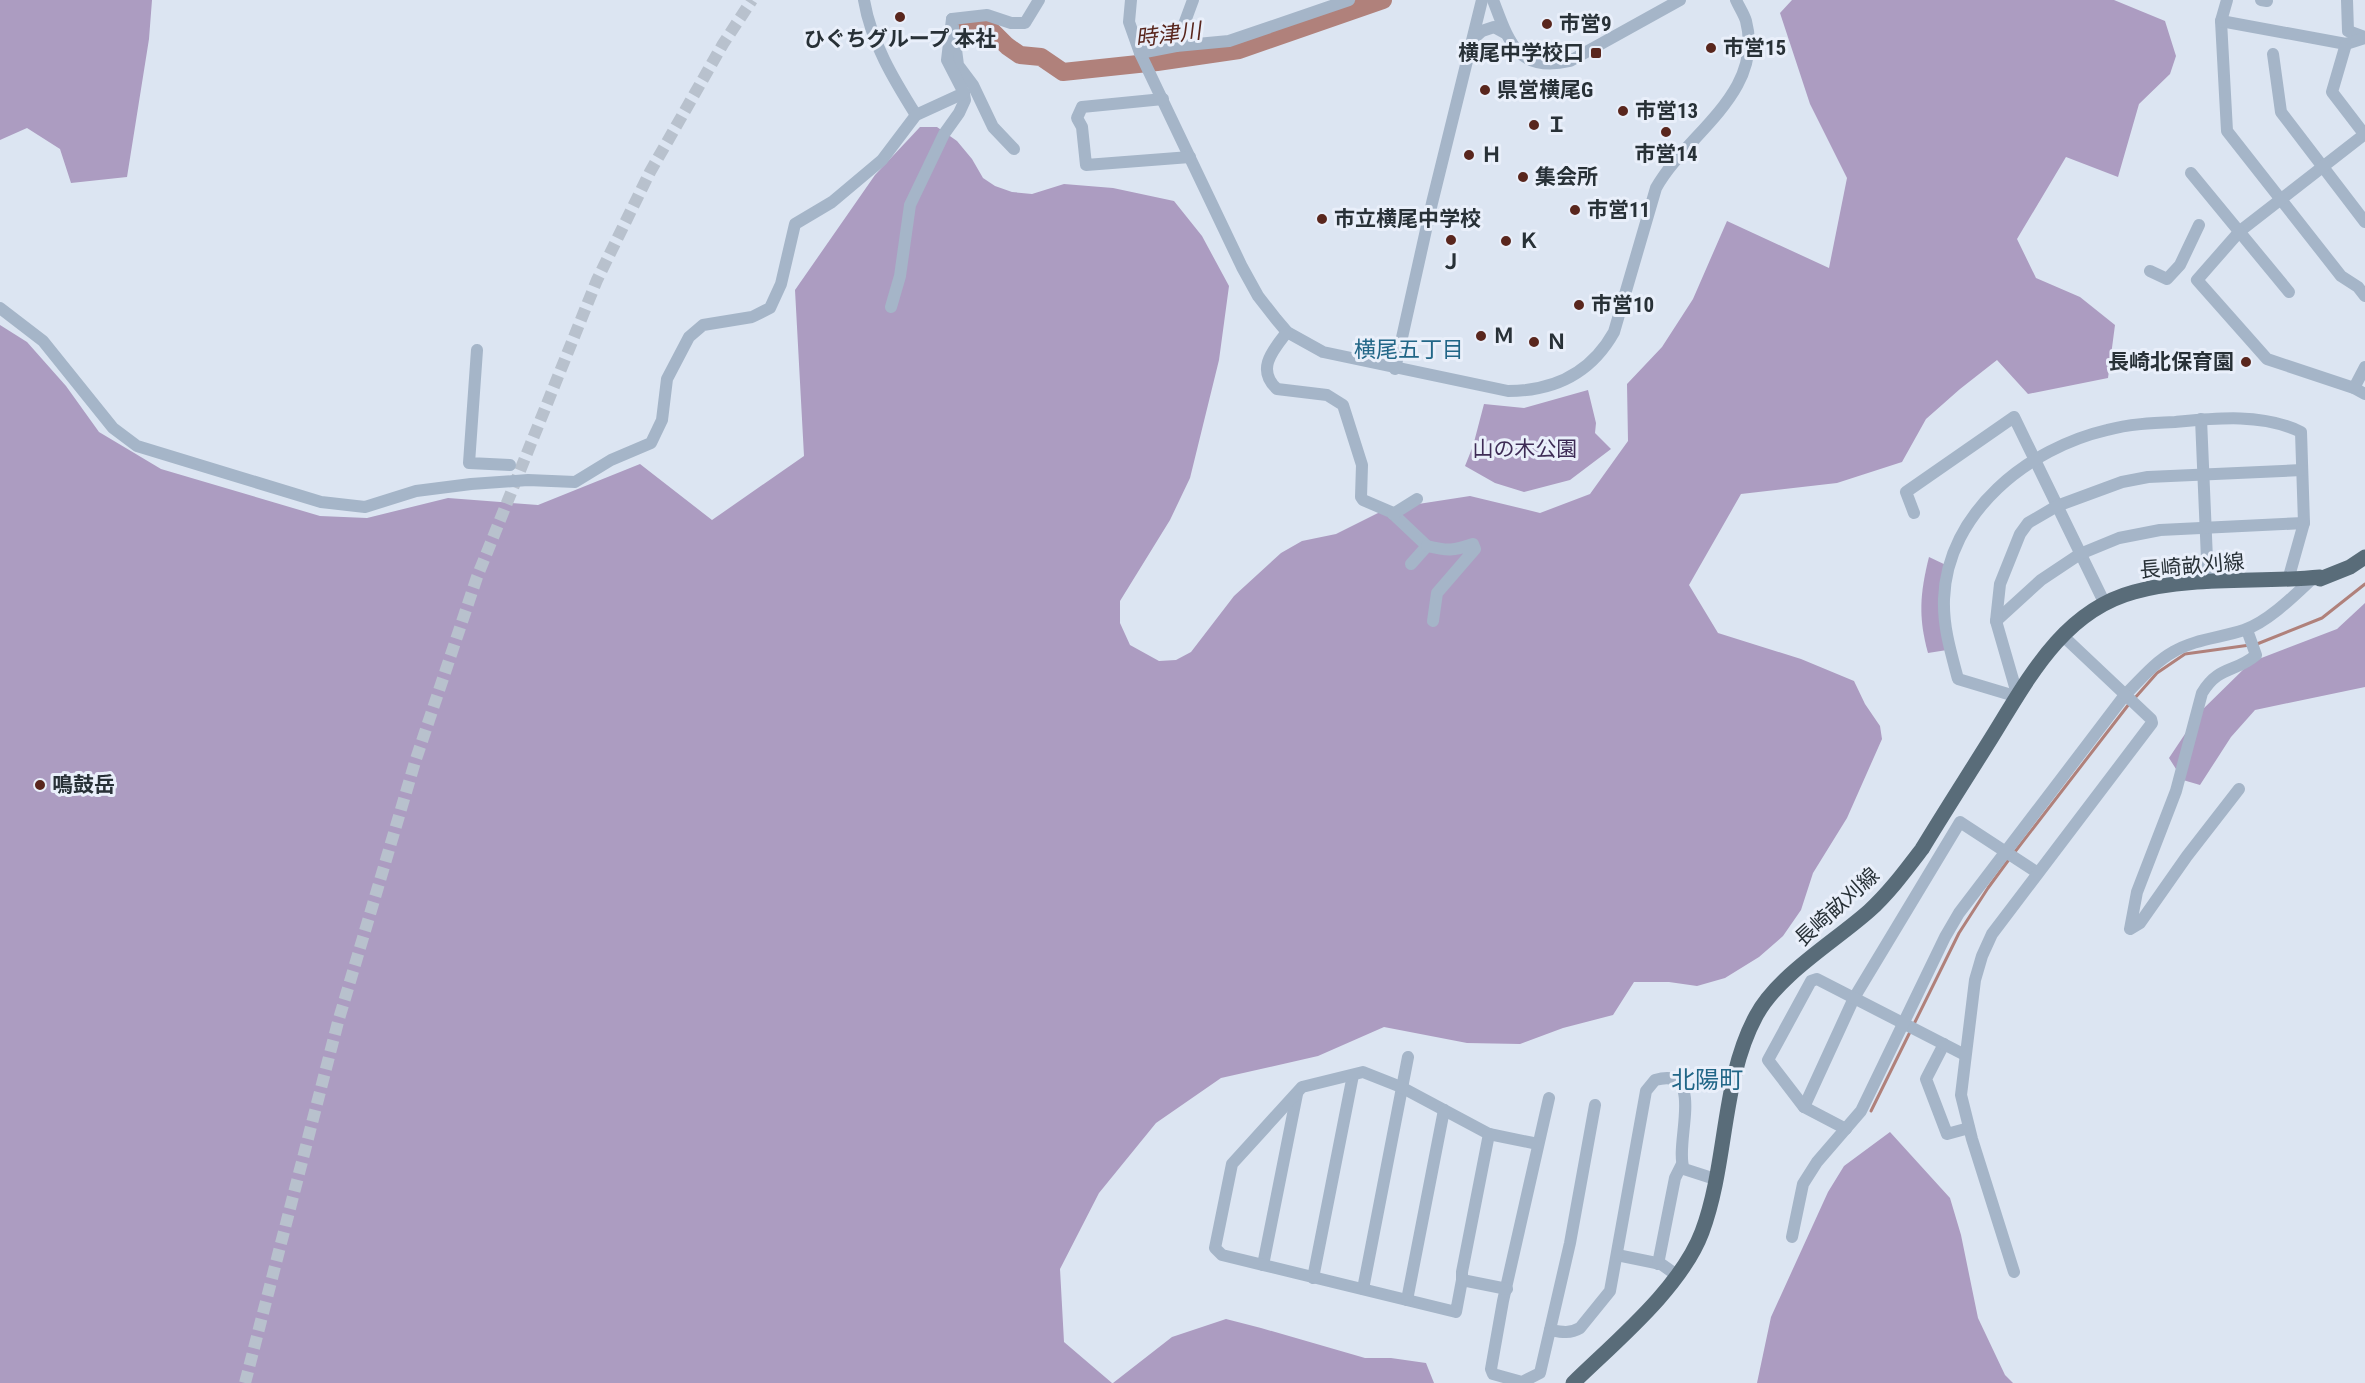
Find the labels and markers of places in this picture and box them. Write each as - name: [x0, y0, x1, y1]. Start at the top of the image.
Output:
- marker: ひぐちグループ 本社: [893, 10, 907, 24]
- place label: 市営9: [1559, 12, 1612, 36]
- marker: 市営9: [1540, 17, 1554, 31]
- place label: ひぐちグループ 本社: [804, 27, 996, 51]
- place label: 市営15: [1723, 36, 1786, 60]
- place label: 横尾中学校口: [1458, 41, 1584, 65]
- marker: 市営15: [1704, 41, 1718, 55]
- marker: 横尾中学校口: [1589, 46, 1603, 60]
- place label: 県営横尾G: [1497, 78, 1593, 102]
- marker: 県営横尾G: [1478, 83, 1492, 97]
- place label: 市営13: [1635, 99, 1698, 123]
- marker: 市営13: [1616, 104, 1630, 118]
- place label: Ｉ: [1546, 113, 1567, 137]
- marker: Ｉ: [1527, 118, 1541, 132]
- marker: 市営14: [1659, 125, 1673, 139]
- place label: 市営14: [1634, 142, 1698, 166]
- place label: Ｈ: [1481, 143, 1502, 167]
- marker: Ｈ: [1462, 148, 1476, 162]
- place label: 集会所: [1535, 165, 1598, 189]
- marker: 集会所: [1516, 170, 1530, 184]
- place label: 市営11: [1587, 198, 1650, 222]
- marker: 市営11: [1568, 203, 1582, 217]
- place label: 市立横尾中学校: [1334, 207, 1481, 231]
- marker: 市立横尾中学校: [1315, 212, 1329, 226]
- place label: Ｋ: [1518, 229, 1539, 253]
- marker: Ｊ: [1444, 233, 1458, 247]
- marker: Ｋ: [1499, 234, 1513, 248]
- place label: Ｊ: [1441, 250, 1462, 274]
- place label: 市営10: [1591, 293, 1654, 317]
- marker: 市営10: [1572, 298, 1586, 312]
- place label: Ｍ: [1493, 324, 1514, 348]
- marker: Ｍ: [1474, 329, 1488, 343]
- place label: Ｎ: [1546, 330, 1567, 354]
- marker: Ｎ: [1527, 335, 1541, 349]
- place label: 長崎北保育園: [2108, 350, 2234, 374]
- marker: 長崎北保育園: [2239, 355, 2253, 369]
- place label: 鳴鼓岳: [52, 773, 115, 797]
- marker: 鳴鼓岳: [33, 778, 47, 792]

